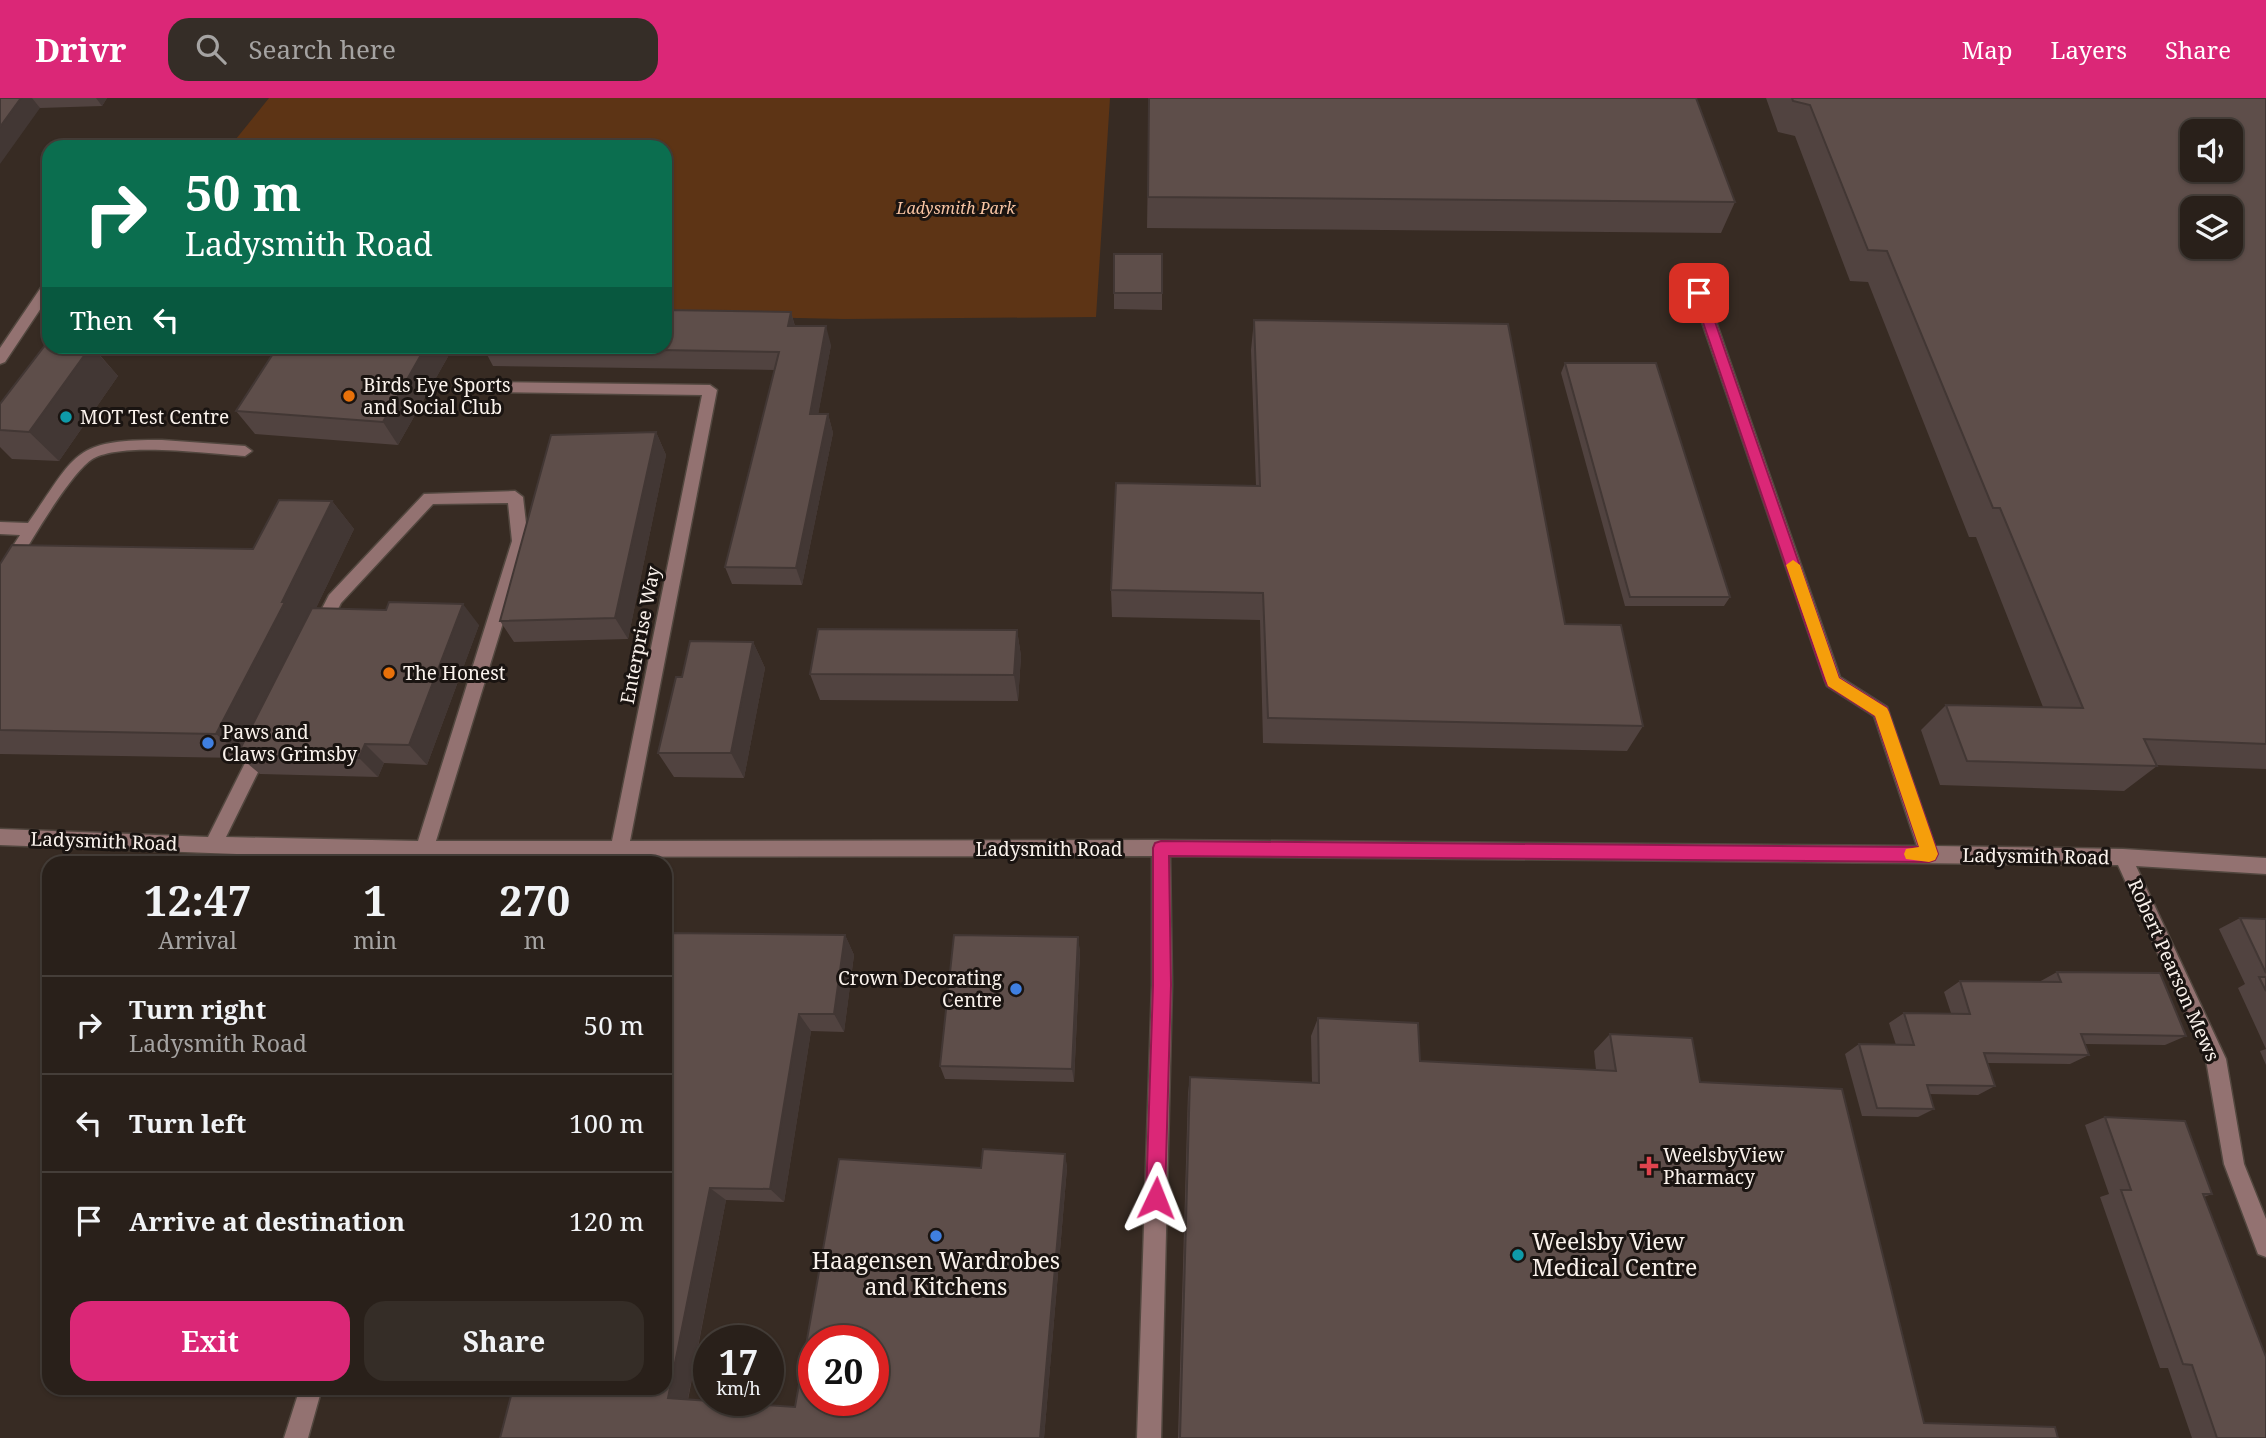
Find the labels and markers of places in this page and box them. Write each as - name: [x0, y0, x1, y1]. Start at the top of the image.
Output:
- pin: [1669, 263, 1729, 323]
- place label: Birds Eye Sports and Social Club: [363, 372, 510, 420]
- marker: Birds Eye Sports and Social Club: [341, 388, 357, 404]
- place label: MOT Test Centre: [80, 404, 229, 430]
- marker: MOT Test Centre: [58, 409, 74, 425]
- place label: The Honest: [403, 660, 506, 686]
- marker: The Honest: [381, 665, 397, 681]
- place label: Paws and Claws Grimsby: [222, 719, 358, 767]
- marker: Paws and Claws Grimsby: [200, 735, 216, 751]
- place label: Crown Decorating Centre: [838, 965, 1002, 1013]
- marker: Crown Decorating Centre: [1008, 981, 1024, 997]
- place label: WeelsbyView Pharmacy: [1663, 1142, 1785, 1190]
- marker: WeelsbyView Pharmacy: [1641, 1158, 1657, 1174]
- place label: Weelsby View Medical Centre: [1532, 1225, 1697, 1283]
- marker: Haagensen Wardrobes and Kitchens: [928, 1228, 944, 1244]
- place label: Haagensen Wardrobes and Kitchens: [812, 1244, 1060, 1302]
- marker: Weelsby View Medical Centre: [1510, 1247, 1526, 1263]

